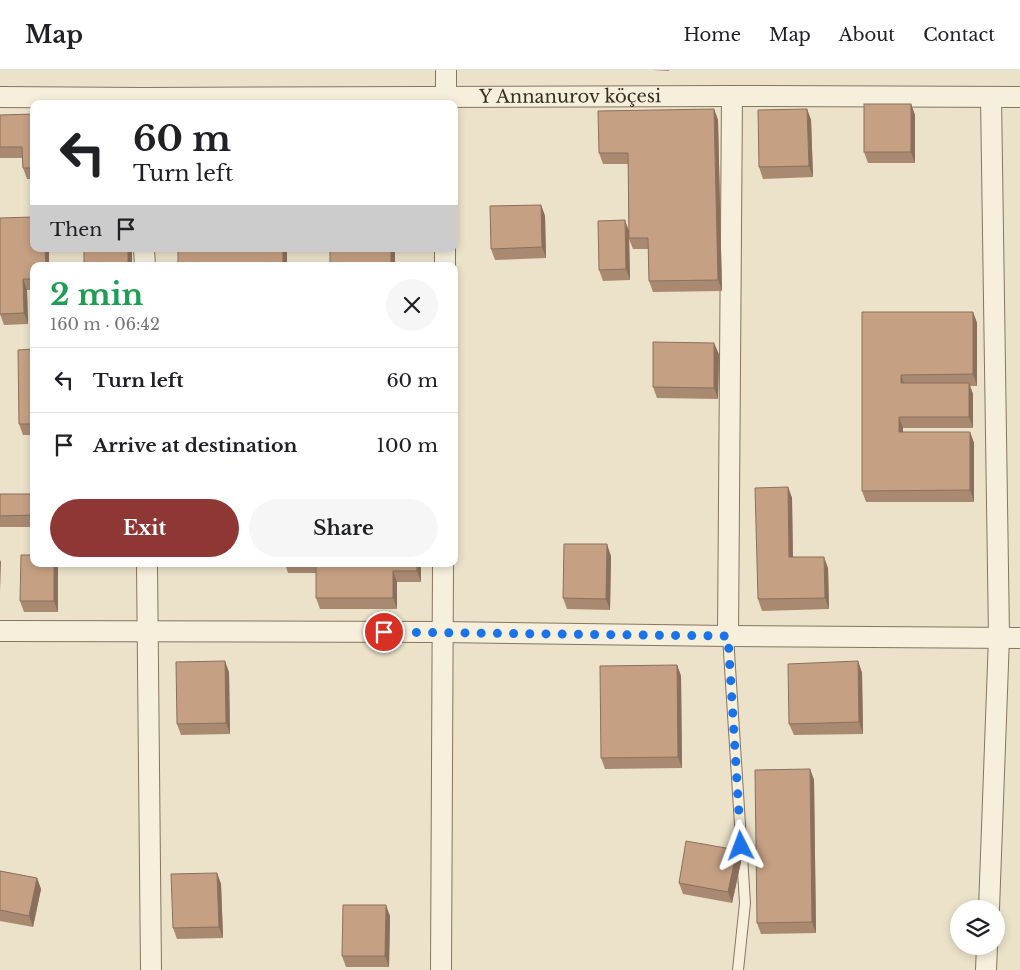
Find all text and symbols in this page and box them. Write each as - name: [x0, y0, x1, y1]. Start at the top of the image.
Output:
- text: Map: [25, 20, 83, 49]
- text: Home: [683, 24, 741, 46]
- text: Map: [769, 24, 811, 46]
- text: About: [839, 24, 895, 46]
- text: Contact: [923, 24, 995, 46]
- street label: Y Annanurov köçesi: [478, 85, 661, 108]
- text: 60 m: [133, 117, 231, 160]
- icon: left: [50, 120, 115, 185]
- text: Turn left: [133, 160, 233, 187]
- icon: arrive: [112, 215, 140, 243]
- text: Then: [50, 218, 102, 241]
- text: 2 min: [50, 276, 143, 313]
- button: close: [386, 279, 438, 331]
- text: 160 m · 06:42: [50, 314, 160, 334]
- icon: left: [50, 366, 78, 394]
- text: Turn left: [93, 369, 184, 392]
- text: 60 m: [386, 369, 438, 392]
- icon: arrive: [50, 431, 78, 459]
- text: Arrive at destination: [93, 434, 297, 457]
- text: 100 m: [377, 434, 438, 457]
- button: Exit: [50, 499, 239, 557]
- button: Share: [249, 499, 438, 557]
- pin: [363, 611, 405, 653]
- icon: arrive: [370, 618, 398, 646]
- position arrow: [714, 819, 766, 871]
- map controls: [950, 900, 1005, 955]
- button: layers: [950, 900, 1005, 955]

